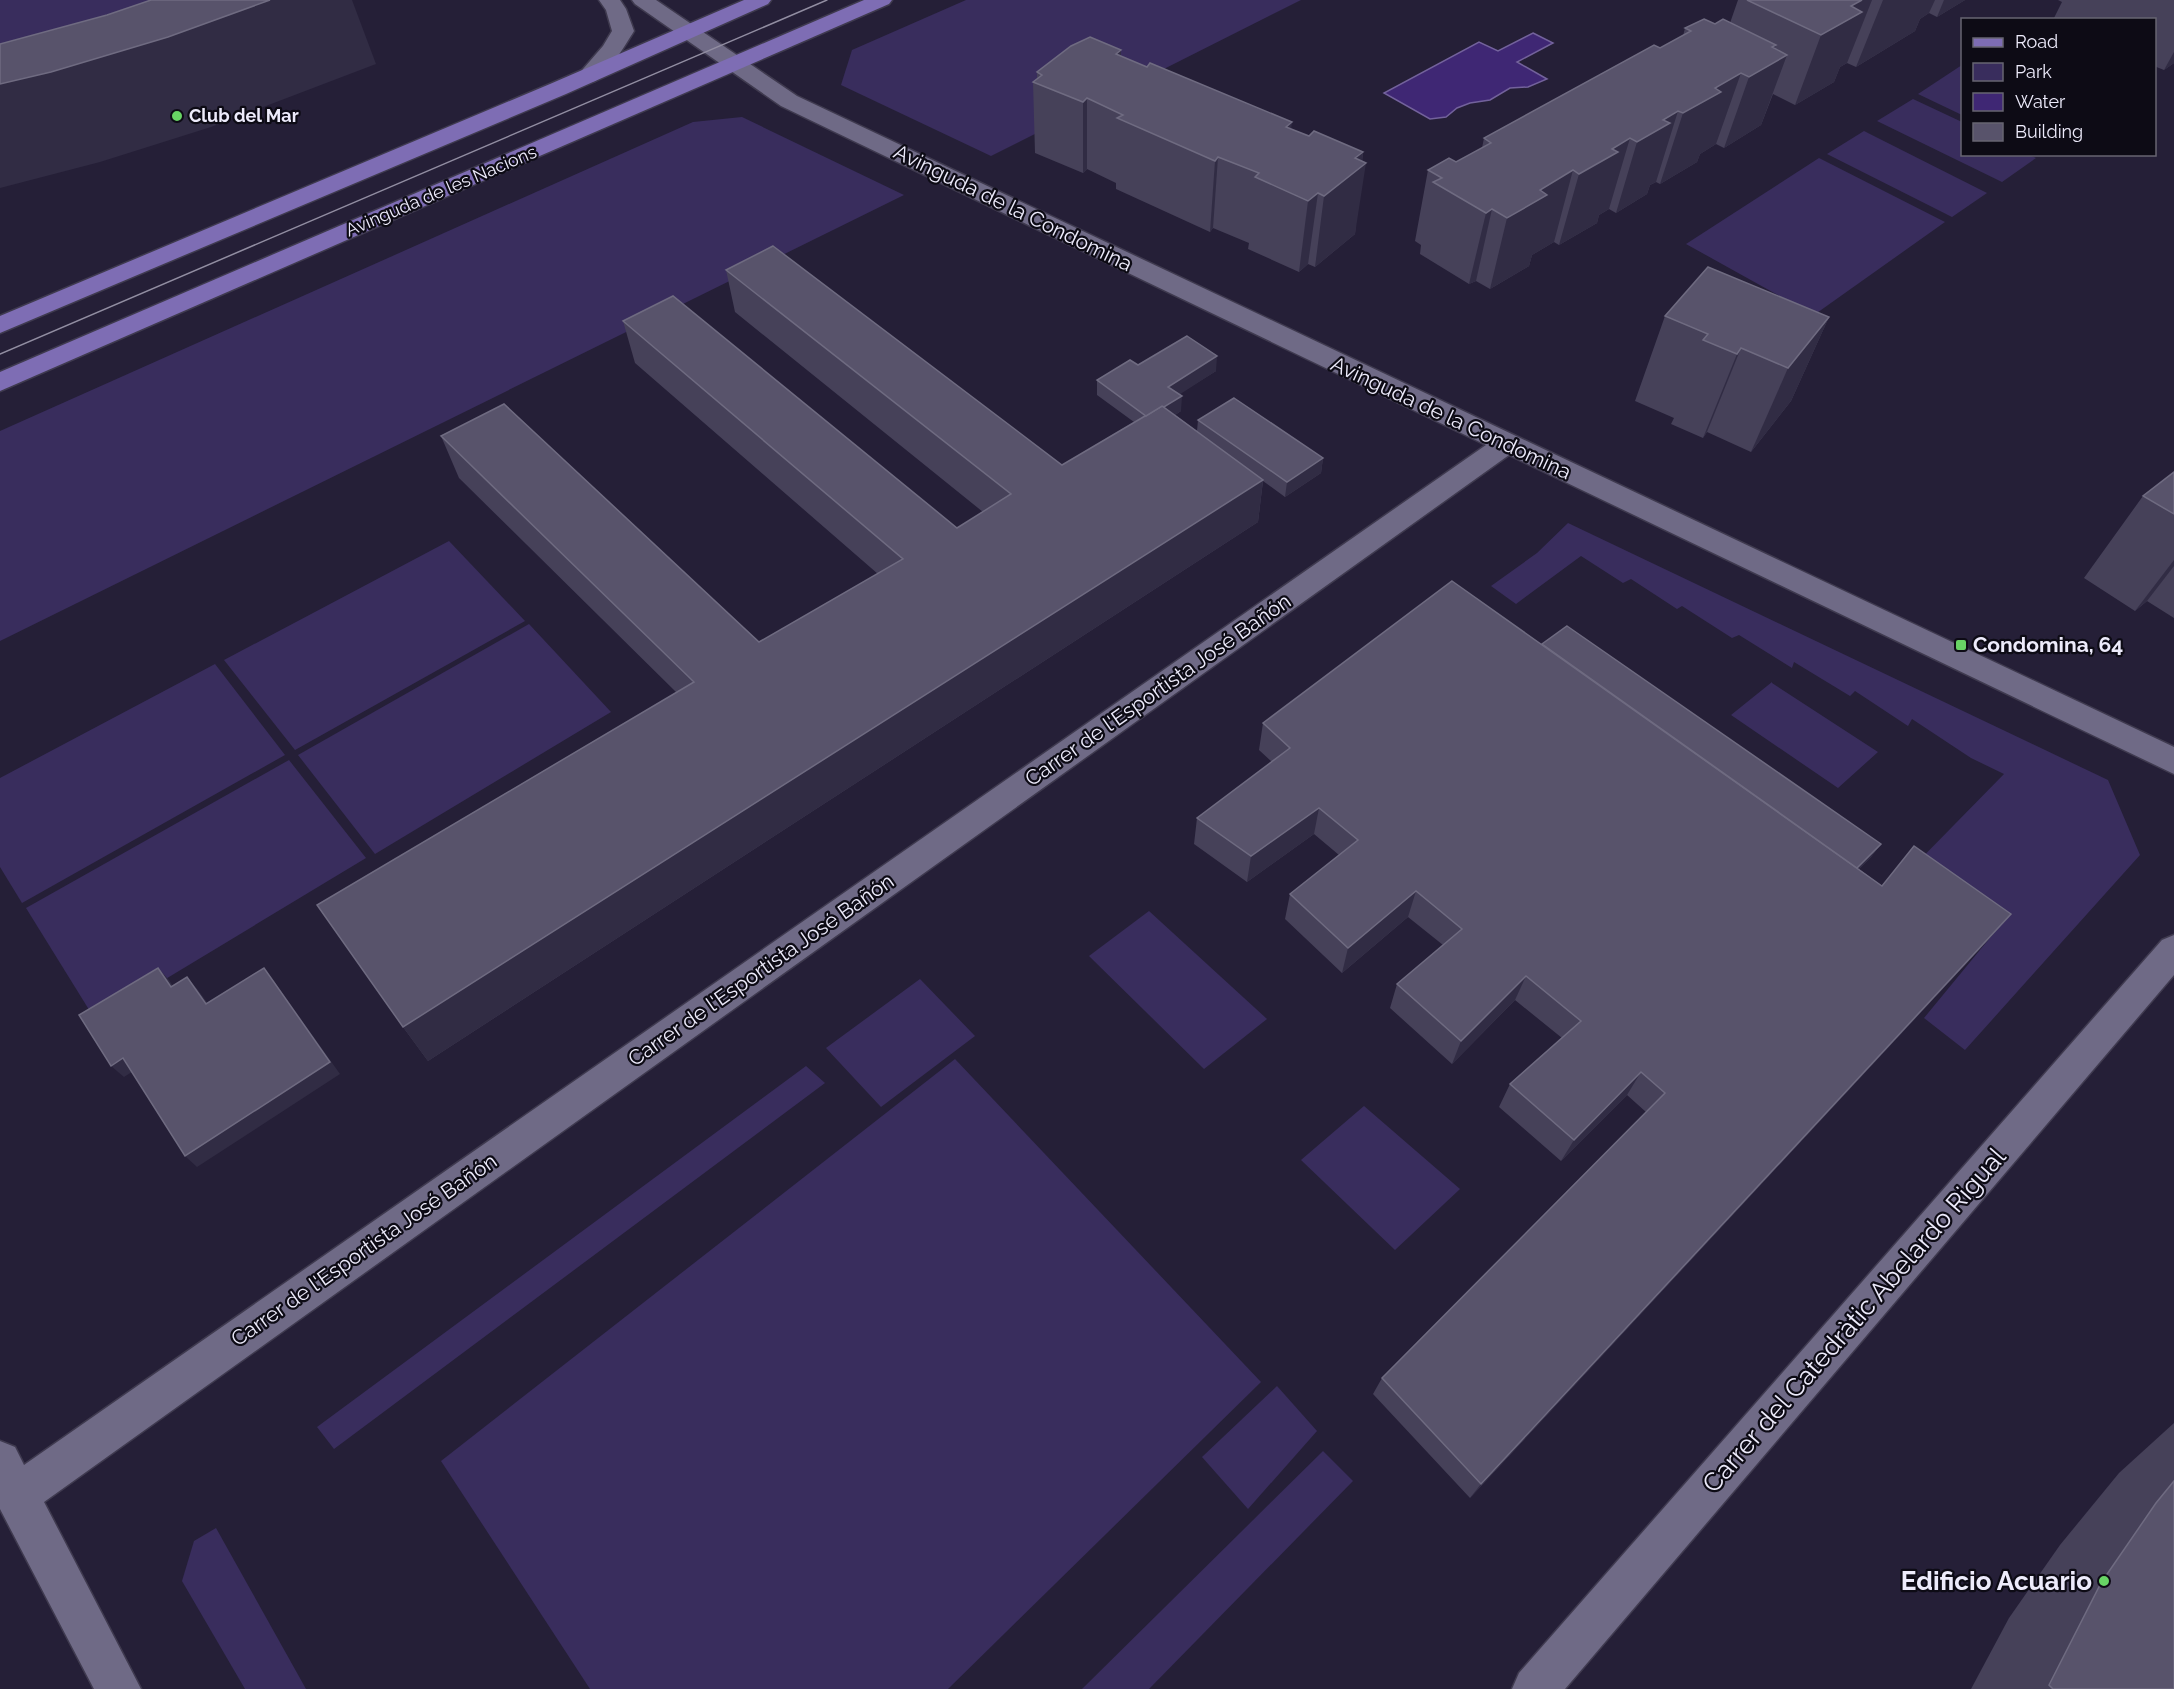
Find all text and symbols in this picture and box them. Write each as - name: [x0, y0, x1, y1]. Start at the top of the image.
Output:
- legend: [1961, 18, 2156, 156]
- text: Road: [2015, 31, 2058, 52]
- text: Park: [2015, 61, 2052, 82]
- text: Water: [2015, 91, 2066, 112]
- place label: Club del Mar: [189, 105, 299, 126]
- marker: Club del Mar: [170, 109, 184, 123]
- text: Building: [2015, 121, 2083, 142]
- street label: Avinguda de la Condomina: [890, 139, 1137, 276]
- street label: Avinguda de les Nacions: [342, 141, 540, 240]
- street label: Avinguda de la Condomina: [1327, 351, 1575, 484]
- street label: Carrer de l'Esportista José Bañón: [1020, 588, 1295, 791]
- place label: Condomina, 64: [1973, 632, 2123, 657]
- marker: Condomina, 64: [1954, 638, 1968, 652]
- street label: Carrer de l'Esportista José Bañón: [623, 868, 898, 1071]
- street label: Carrer del Catedràtic Abelardo Rigual: [1696, 1141, 2012, 1498]
- street label: Carrer de l'Esportista José Bañón: [226, 1148, 501, 1351]
- place label: Edificio Acuario: [1901, 1566, 2092, 1596]
- marker: Edificio Acuario: [2097, 1574, 2111, 1588]

